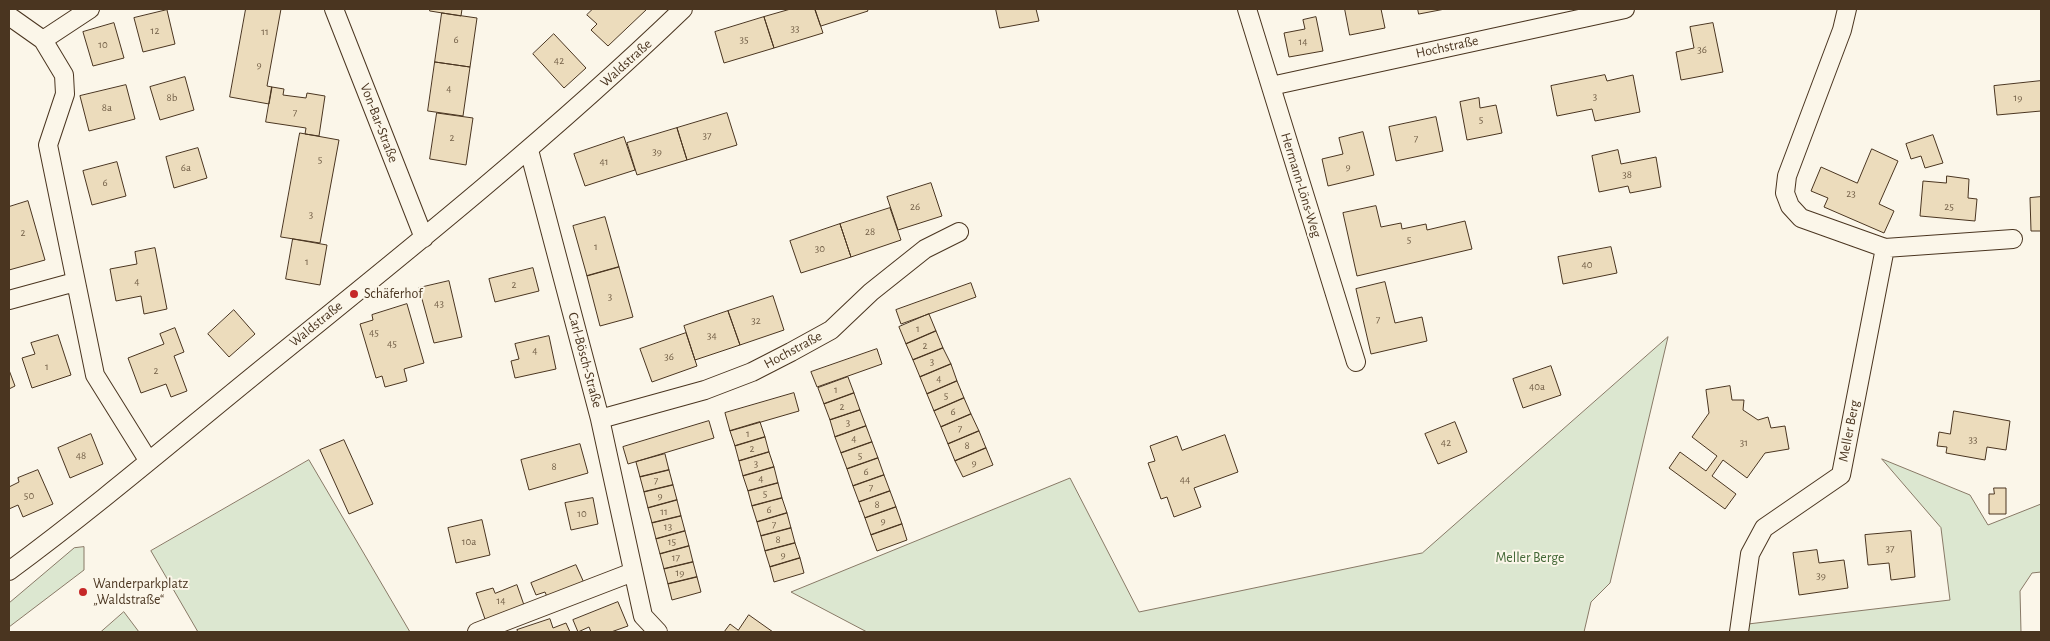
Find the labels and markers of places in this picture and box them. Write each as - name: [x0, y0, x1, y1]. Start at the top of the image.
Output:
- place label: Schäferhof: [364, 286, 422, 302]
- marker: Schäferhof: [348, 288, 360, 300]
- place label: Wanderparkplatz „Waldstraße“: [93, 576, 188, 608]
- marker: Wanderparkplatz „Waldstraße“: [77, 586, 89, 598]

